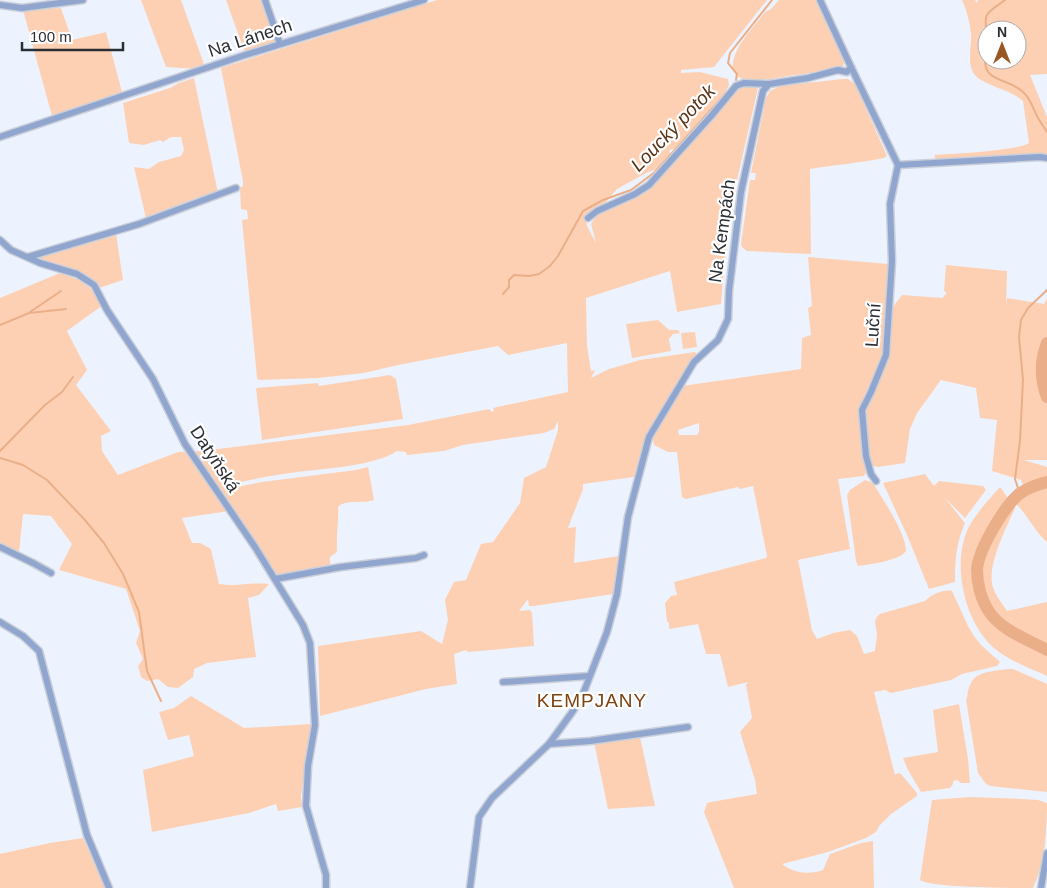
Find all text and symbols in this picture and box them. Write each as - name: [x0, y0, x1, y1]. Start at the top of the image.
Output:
- street label: Na Lánech: [206, 15, 294, 61]
- scale bar: [22, 20, 124, 52]
- north arrow: [977, 20, 1027, 70]
- text: N: [997, 24, 1007, 40]
- text: 100 m: [30, 28, 72, 45]
- water label: Loucký potok: [627, 79, 720, 176]
- street label: Na Kempách: [705, 178, 739, 284]
- street label: Luční: [861, 302, 885, 348]
- street label: Datyňská: [186, 422, 244, 497]
- district label: KEMPJANY: [537, 690, 647, 711]

